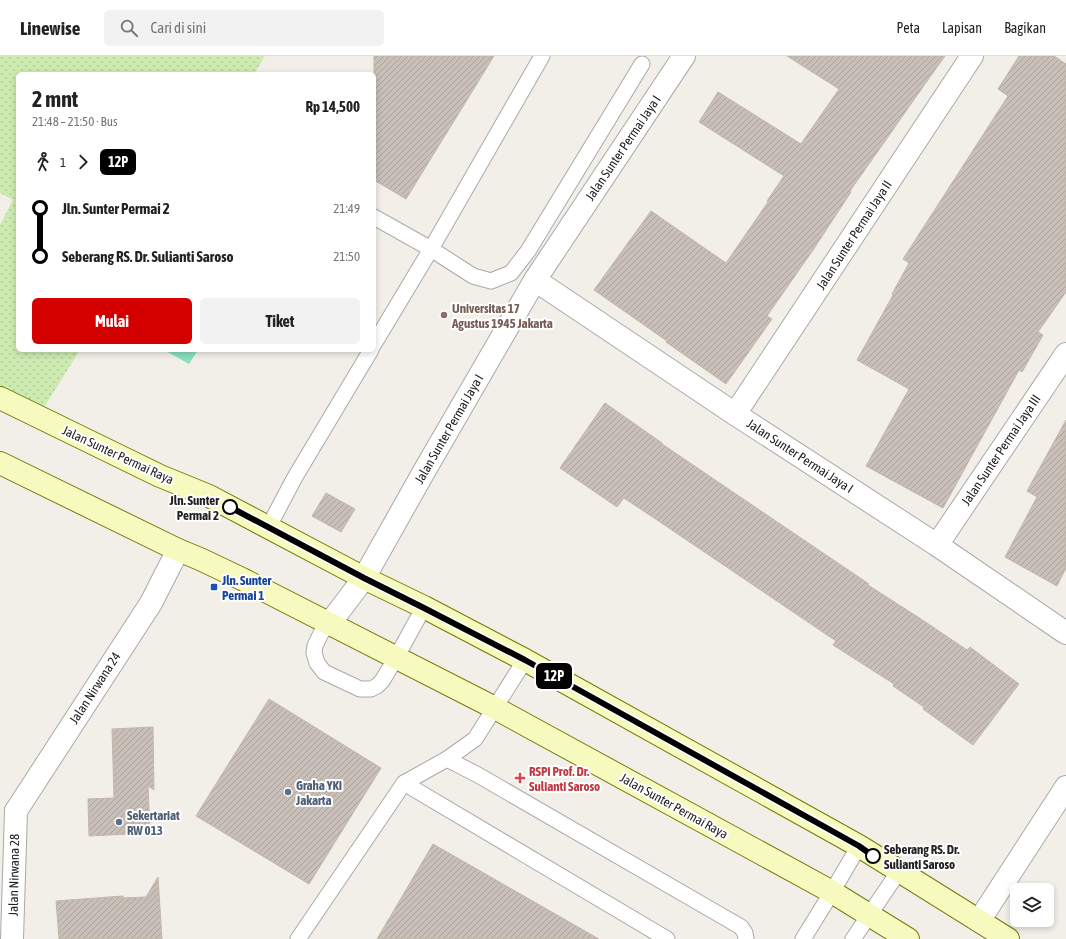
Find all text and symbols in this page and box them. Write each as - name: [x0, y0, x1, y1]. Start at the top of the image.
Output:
- search box: [104, 10, 384, 46]
- text: Linewise: [20, 17, 80, 39]
- icon: search: [118, 17, 140, 39]
- text: Cari di sini: [150, 19, 206, 36]
- text: Peta: [896, 20, 920, 36]
- text: Lapisan: [942, 20, 982, 36]
- text: Bagikan: [1004, 20, 1046, 36]
- text: 2 mnt: [32, 86, 78, 112]
- street label: Jalan Sunter Permai Jaya I: [582, 93, 664, 203]
- text: Rp 14,500: [305, 98, 360, 115]
- text: 21:48 – 21:50 · Bus: [32, 114, 118, 129]
- icon: walk: [32, 151, 54, 173]
- icon: forward: [72, 151, 94, 173]
- text: 12P: [108, 154, 128, 170]
- text: 1: [60, 155, 66, 170]
- street label: Jalan Sunter Permai Jaya II: [813, 178, 895, 292]
- text: Jln. Sunter Permai 2: [62, 200, 170, 217]
- text: 21:49: [333, 201, 360, 216]
- text: Seberang RS. Dr. Sulianti Saroso: [62, 248, 234, 265]
- text: 21:50: [333, 249, 360, 264]
- button: Mulai: [32, 298, 192, 344]
- button: Tiket: [200, 298, 360, 344]
- place label: Universitas 17 Agustus 1945 Jakarta: [451, 301, 553, 331]
- marker: Universitas 17 Agustus 1945 Jakarta: [439, 310, 449, 320]
- street label: Jalan Sunter Permai Jaya I: [412, 372, 486, 486]
- street label: Jalan Sunter Permai Jaya III: [958, 392, 1044, 508]
- street label: Jalan Sunter Permai Jaya I: [744, 416, 856, 496]
- street label: Jalan Sunter Permai Raya: [60, 423, 176, 487]
- place label: Jln. Sunter Permai 2: [169, 493, 220, 523]
- marker: Jln. Sunter Permai 2: [222, 499, 238, 515]
- place label: Jln. Sunter Permai 1: [221, 573, 273, 603]
- marker: Jln. Sunter Permai 1: [209, 582, 219, 592]
- street label: Jalan Nirwana 24: [66, 649, 124, 727]
- line badge: 12P: [531, 663, 577, 689]
- text: 12P: [544, 668, 564, 684]
- place label: RSPI Prof. Dr. Sulianti Saroso: [529, 764, 600, 794]
- street label: Jalan Sunter Permai Raya: [617, 770, 731, 842]
- marker: RSPI Prof. Dr. Sulianti Saroso: [514, 772, 526, 784]
- place label: Graha YKI Jakarta: [295, 778, 342, 808]
- marker: Graha YKI Jakarta: [283, 787, 293, 797]
- place label: Sekertariat RW 013: [127, 808, 180, 838]
- marker: Sekertariat RW 013: [114, 817, 124, 827]
- street label: Jalan Nirwana 28: [6, 834, 22, 916]
- place label: Seberang RS. Dr. Sulianti Saroso: [884, 842, 960, 872]
- marker: Seberang RS. Dr. Sulianti Saroso: [865, 848, 881, 864]
- map controls: [1010, 883, 1054, 927]
- button: layers: [1010, 883, 1054, 927]

